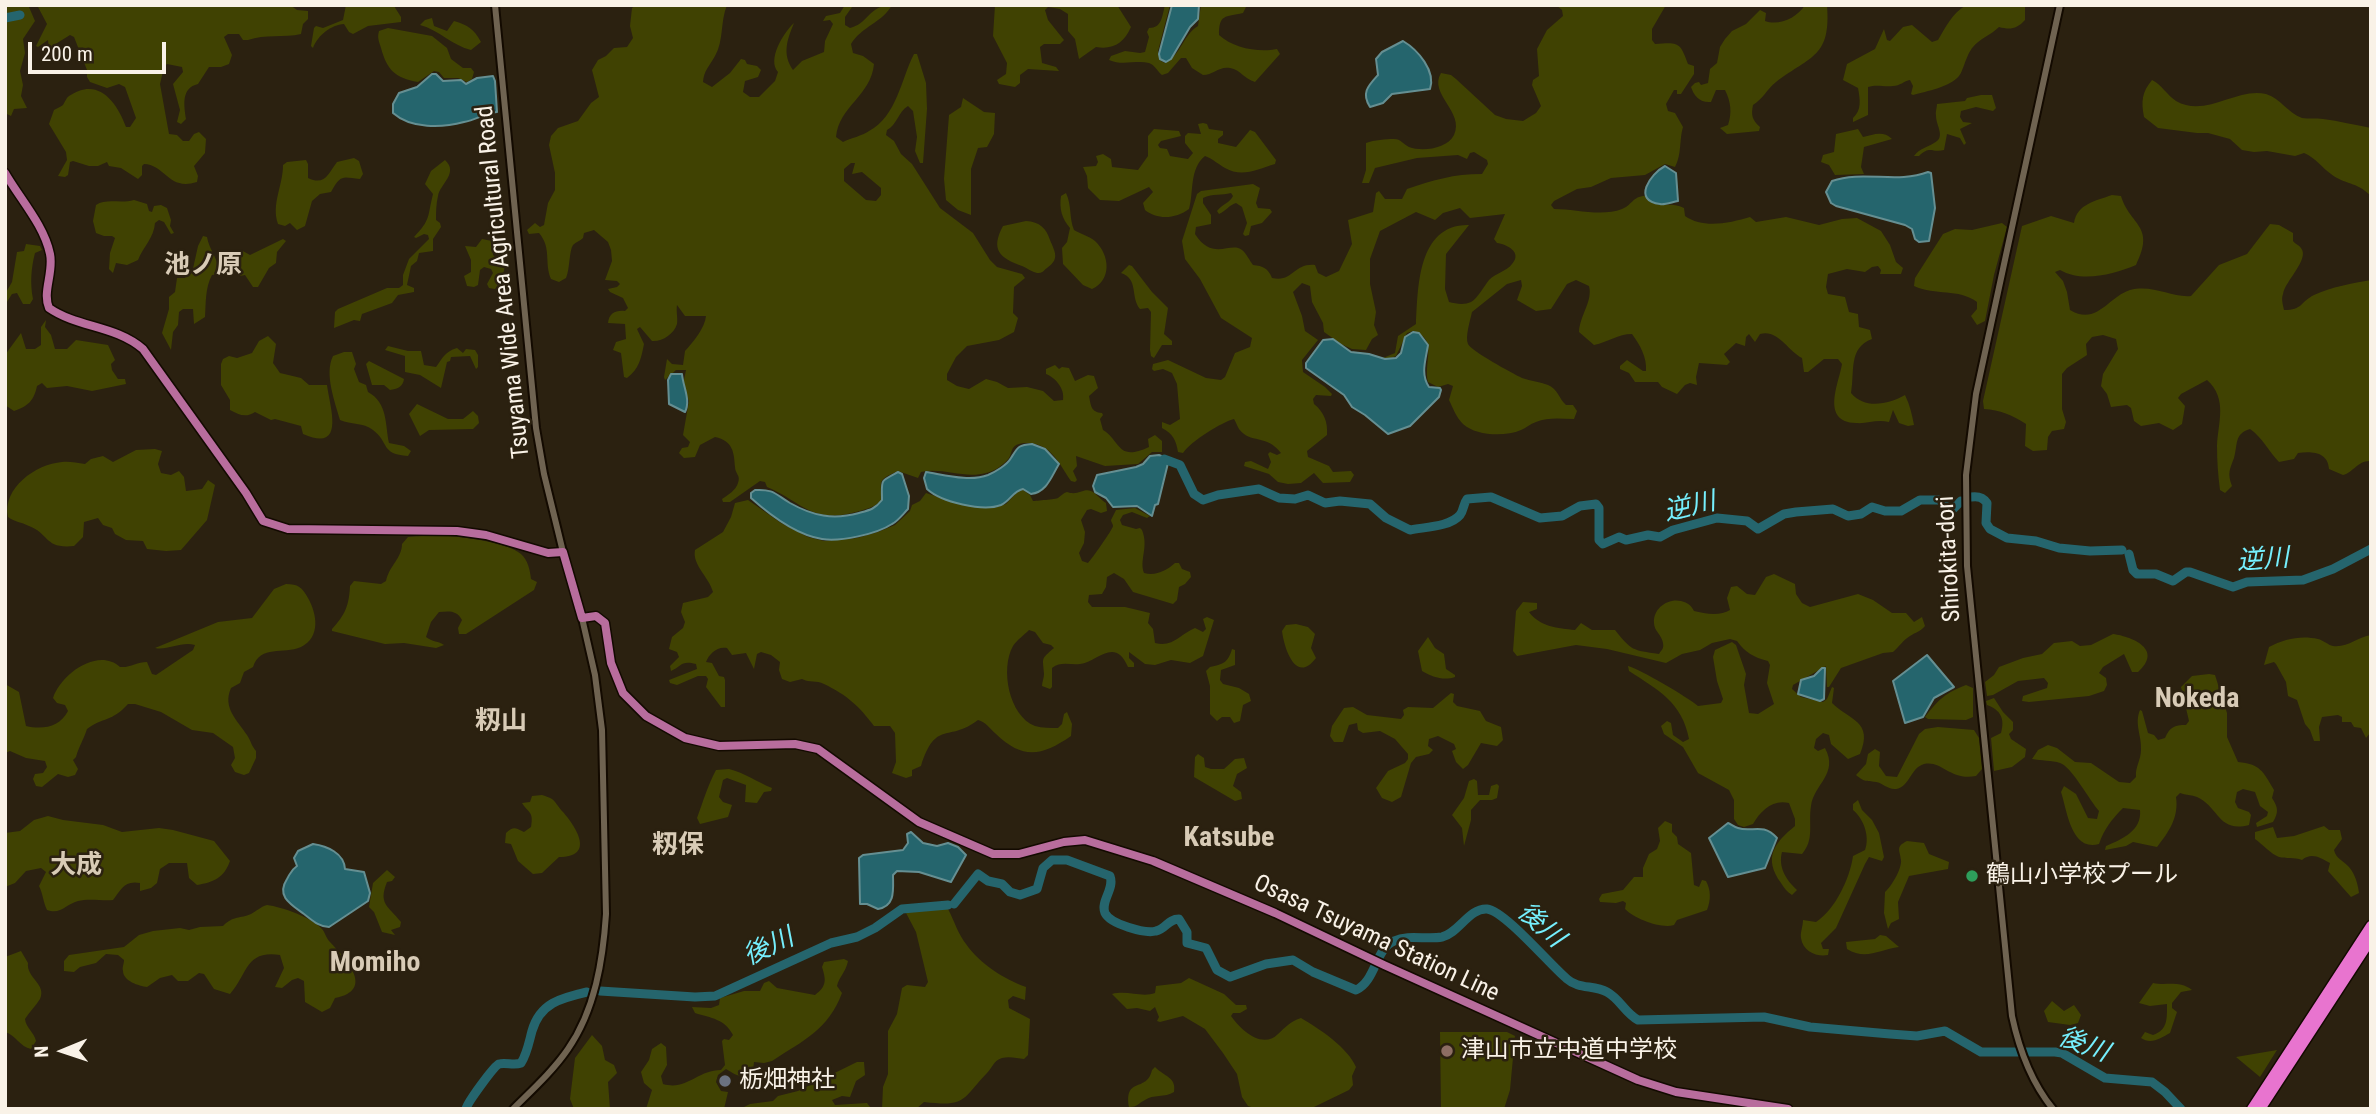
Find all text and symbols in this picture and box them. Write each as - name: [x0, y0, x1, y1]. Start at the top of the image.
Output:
- scale bar: [32, 28, 170, 72]
- text: 200 m: [41, 42, 93, 66]
- street label: Tsuyama Wide Area Agricultural Road: [471, 104, 537, 460]
- district label: 池ノ原: [164, 250, 242, 282]
- water label: 逆川: [1661, 487, 1719, 529]
- street label: Shirokita-dori: [1932, 495, 1968, 623]
- water label: 逆川: [2236, 544, 2290, 578]
- district label: Nokeda: [2155, 683, 2239, 717]
- district label: 籾山: [475, 706, 527, 738]
- district label: Katsube: [1183, 822, 1275, 856]
- district label: 籾保: [652, 830, 704, 862]
- district label: 大成: [50, 850, 102, 882]
- place label: 鶴山小学校プール: [1986, 862, 2178, 890]
- marker: 鶴山小学校プール: [1964, 868, 1980, 884]
- street label: Osasa Tsuyama Station Line: [1249, 869, 1503, 1009]
- water label: 後川: [1510, 897, 1570, 955]
- water label: 後川: [739, 923, 799, 973]
- district label: Momiho: [330, 947, 420, 981]
- north arrow: [28, 1016, 98, 1086]
- water label: 後川: [2053, 1022, 2113, 1070]
- place label: 津山市立中道中学校: [1461, 1037, 1677, 1065]
- marker: 津山市立中道中学校: [1439, 1043, 1455, 1059]
- text: N: [30, 1046, 53, 1058]
- place label: 栃畑神社: [739, 1067, 835, 1095]
- marker: 栃畑神社: [717, 1073, 733, 1089]

